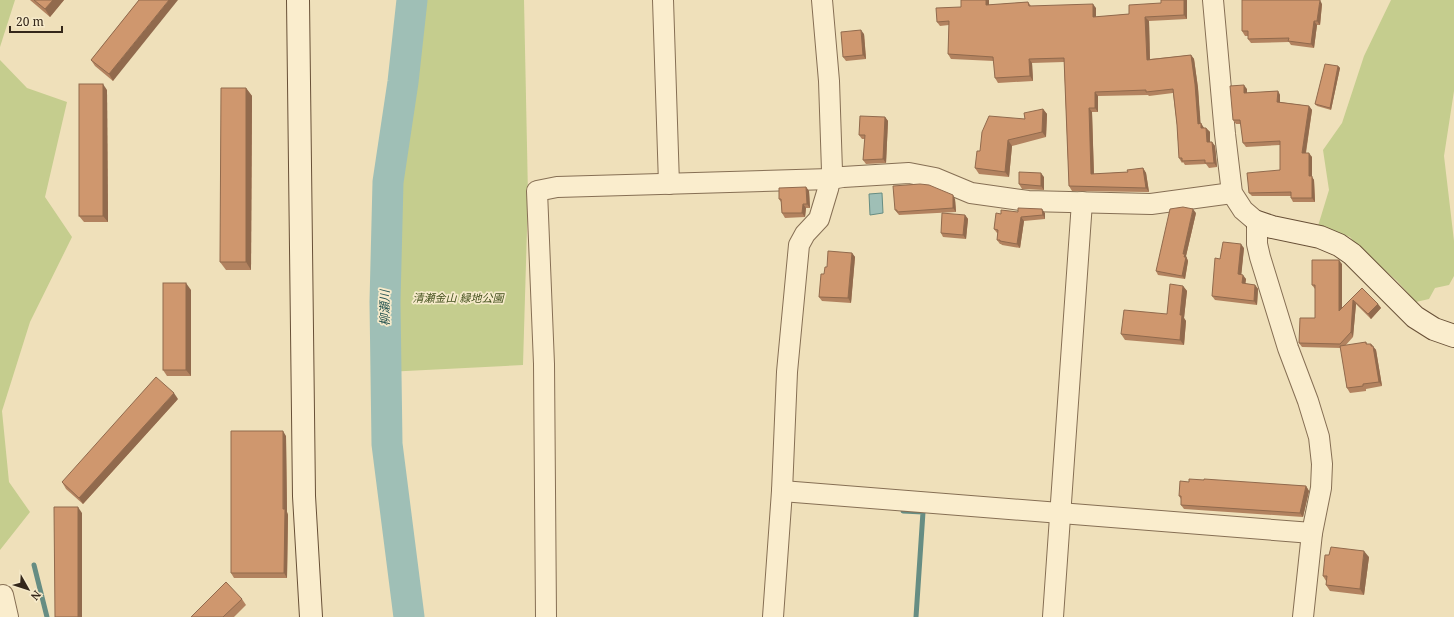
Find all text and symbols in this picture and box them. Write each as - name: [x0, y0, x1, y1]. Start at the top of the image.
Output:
- scale bar: [10, 8, 62, 34]
- text: 20 m: [16, 13, 44, 30]
- water label: 柳瀬川: [376, 288, 393, 326]
- park label: 清瀬金山 緑地公園: [413, 290, 505, 305]
- north arrow: [8, 569, 48, 609]
- text: N: [27, 588, 45, 604]

